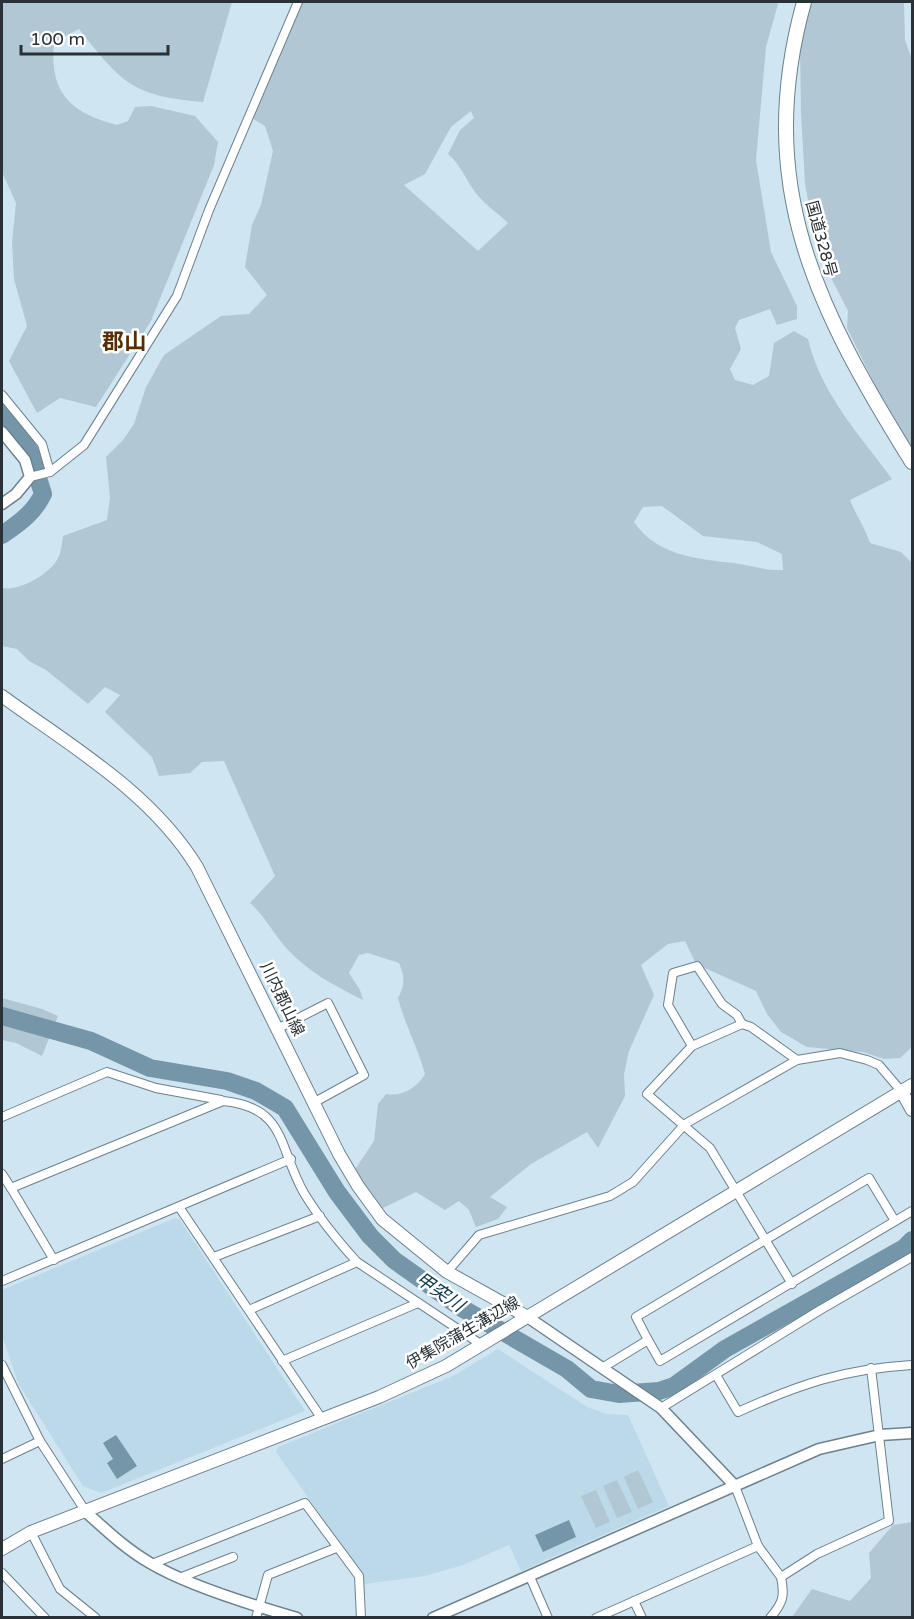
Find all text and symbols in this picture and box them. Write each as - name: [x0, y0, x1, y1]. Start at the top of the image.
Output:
- scale bar: [21, 18, 168, 56]
- text: 100 m: [30, 28, 85, 50]
- street label: 国道328号: [801, 199, 841, 279]
- district label: 郡山: [102, 329, 146, 355]
- street label: 川内郡山線: [255, 959, 309, 1039]
- water label: 甲突川: [412, 1268, 470, 1318]
- street label: 伊集院蒲生溝辺線: [403, 1292, 523, 1374]

